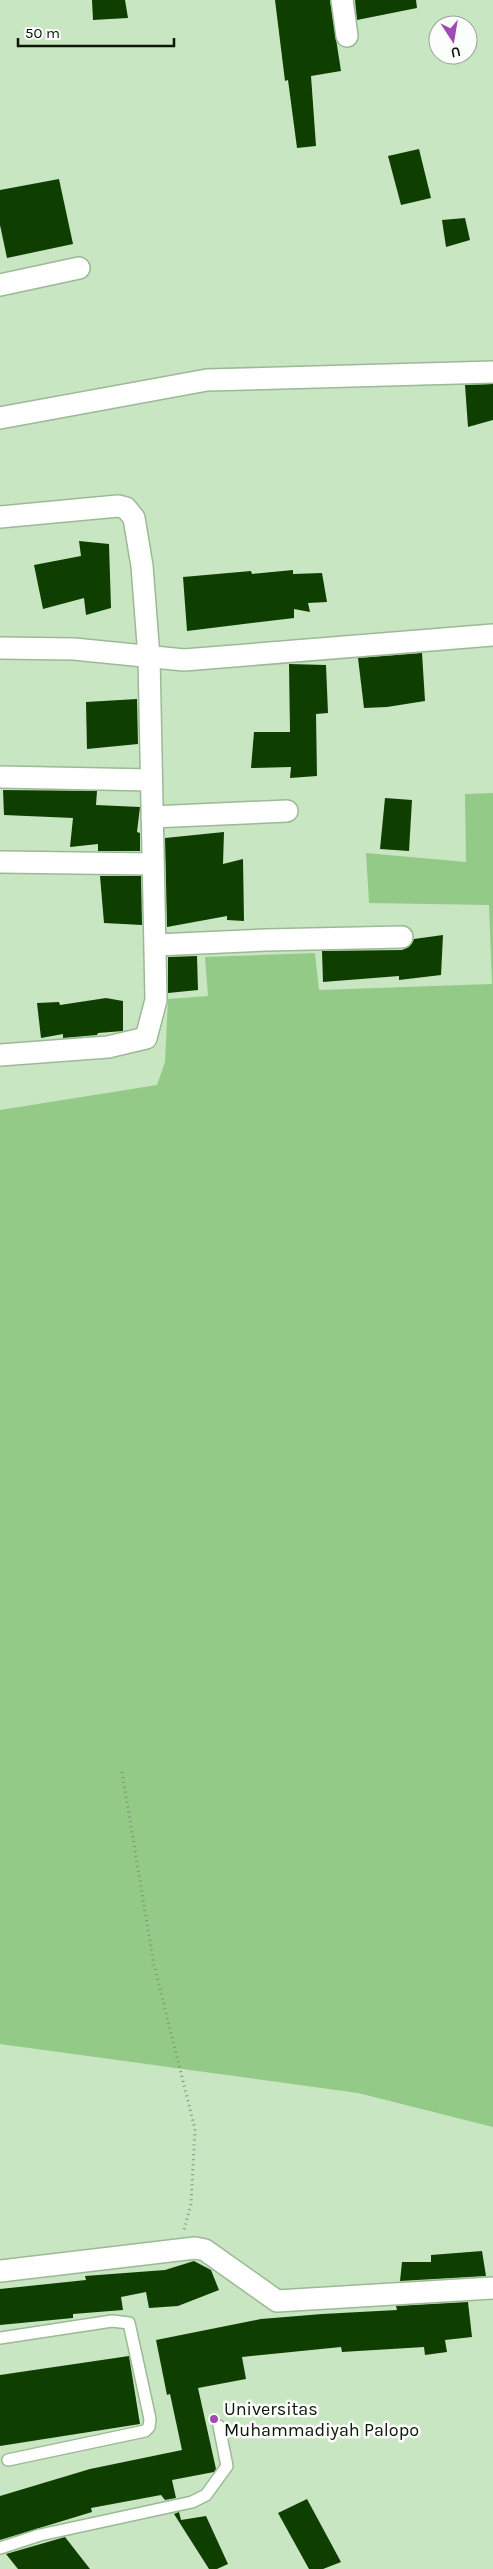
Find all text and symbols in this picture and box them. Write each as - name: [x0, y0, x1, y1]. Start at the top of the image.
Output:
- scale bar: [18, 15, 174, 47]
- north arrow: [428, 15, 478, 65]
- text: 50 m: [25, 24, 60, 42]
- text: U: [449, 43, 462, 62]
- place label: Universitas Muhammadiyah Palopo: [224, 2398, 419, 2441]
- marker: Universitas Muhammadiyah Palopo: [208, 2413, 220, 2425]

